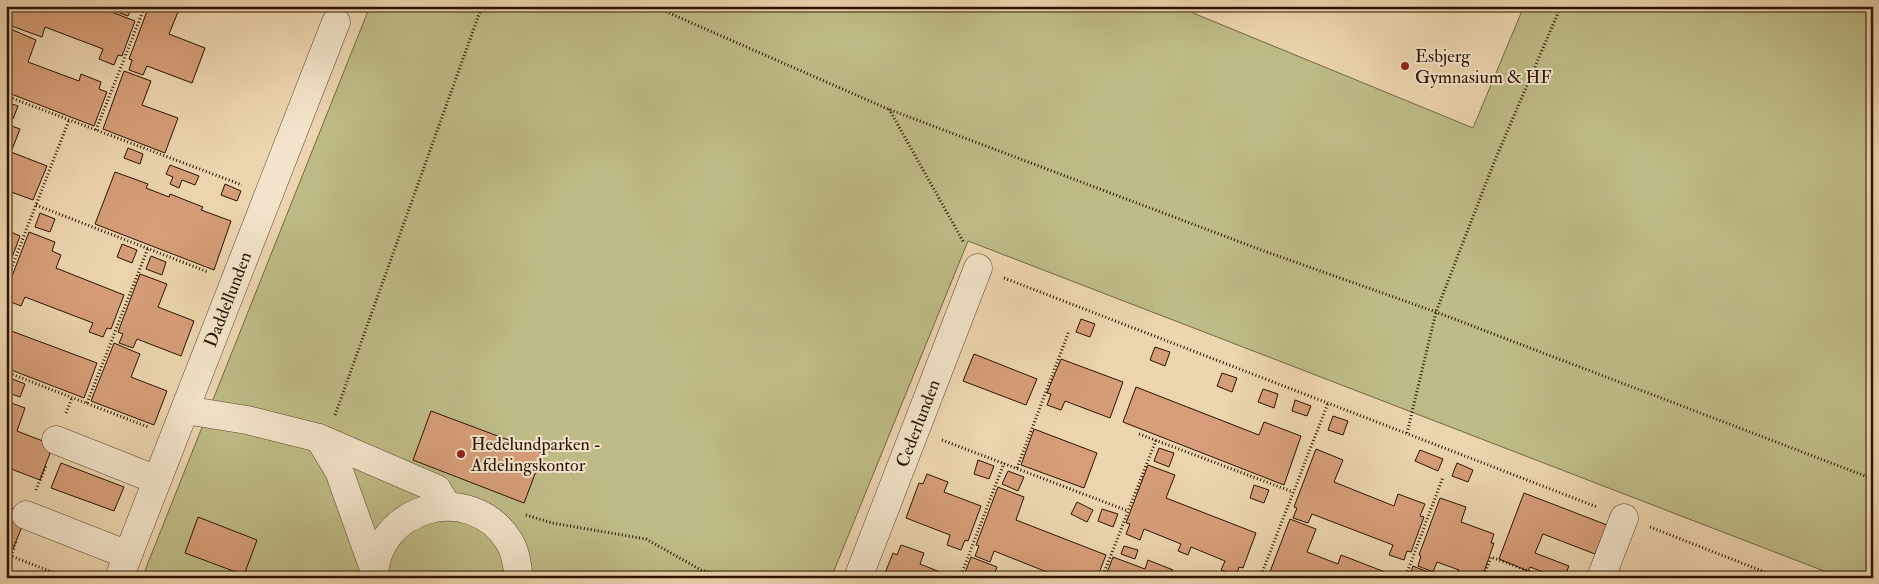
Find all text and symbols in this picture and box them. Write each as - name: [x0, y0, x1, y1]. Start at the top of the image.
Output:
- place label: Esbjerg Gymnasium & HF: [1415, 45, 1552, 89]
- marker: Esbjerg Gymnasium & HF: [1399, 60, 1411, 72]
- street label: Daddellunden: [199, 248, 257, 351]
- street label: Cederlunden: [890, 376, 945, 470]
- place label: Hedelundparken - Afdelingskontor: [470, 433, 601, 477]
- marker: Hedelundparken - Afdelingskontor: [455, 448, 467, 460]

